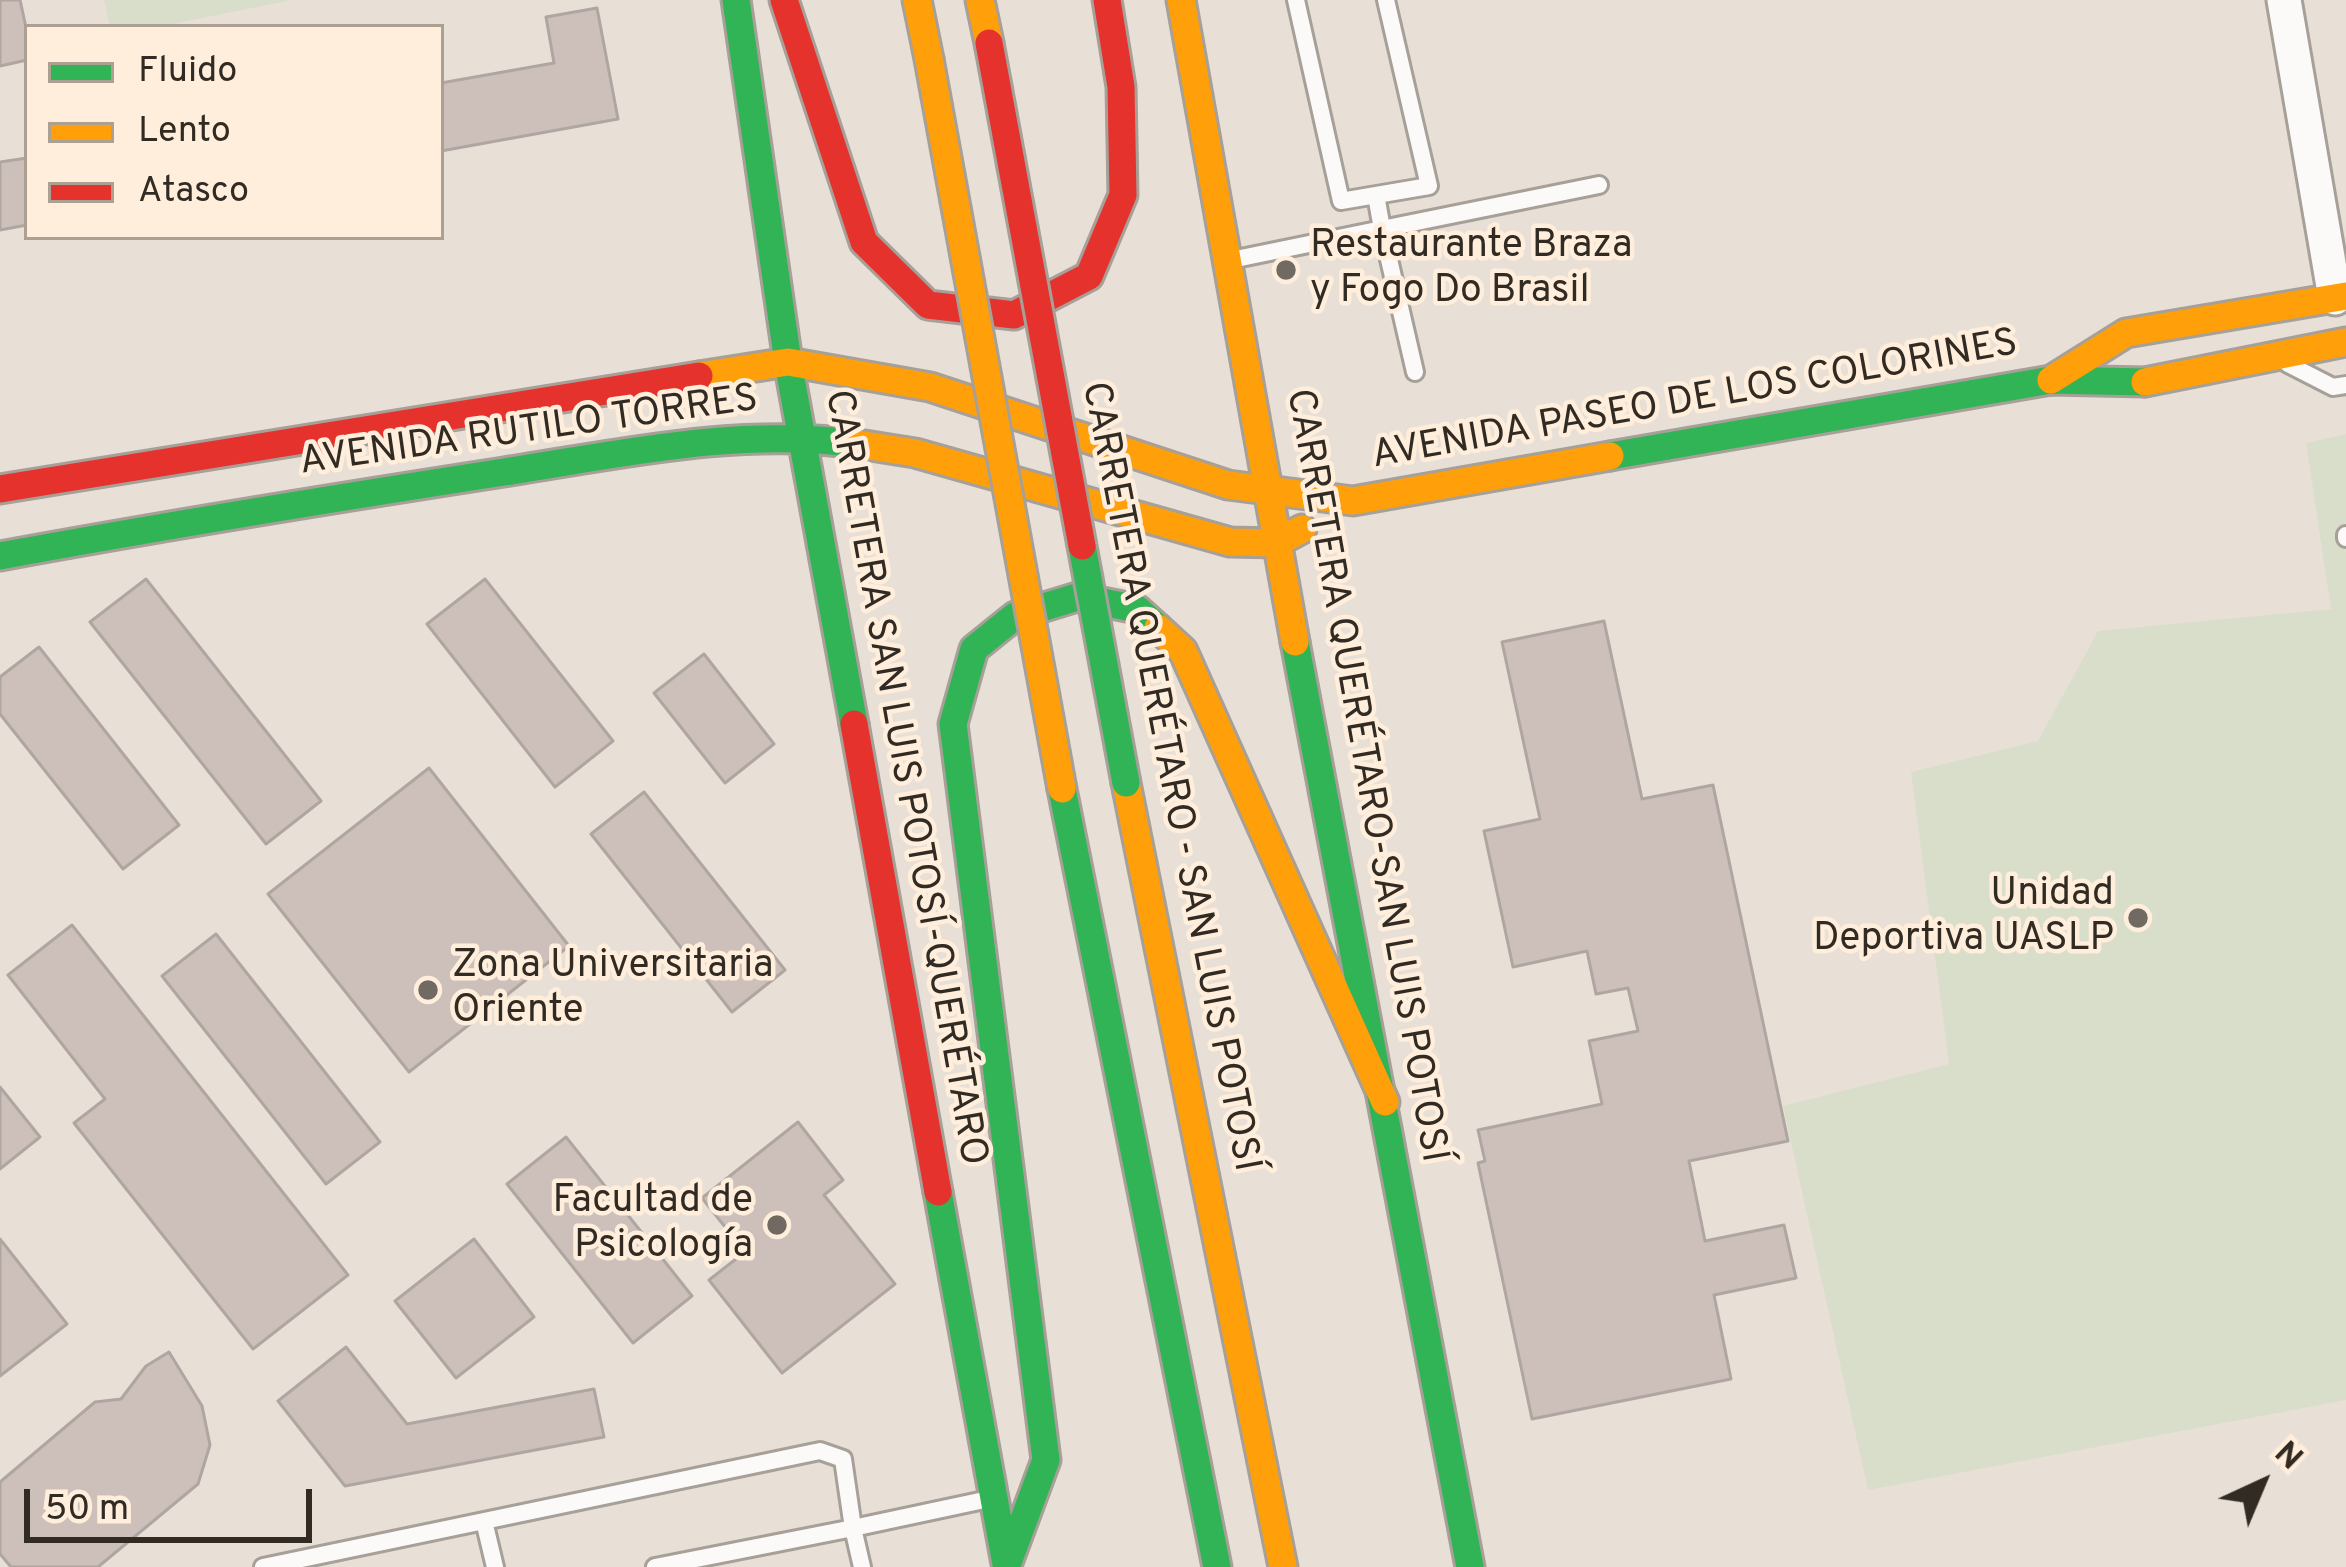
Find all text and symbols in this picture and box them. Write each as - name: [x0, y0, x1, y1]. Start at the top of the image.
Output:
- legend: [24, 24, 444, 240]
- text: Fluido: [138, 49, 237, 95]
- text: Lento: [138, 109, 231, 155]
- text: Atasco: [138, 169, 249, 215]
- place label: Restaurante Braza y Fogo Do Brasil: [1310, 225, 1633, 316]
- marker: Restaurante Braza y Fogo Do Brasil: [1273, 257, 1299, 283]
- street label: AVENIDA PASEO DE LOS COLORINES: [1368, 322, 2022, 482]
- street label: AVENIDA RUTILO TORRES: [297, 378, 761, 488]
- street label: CARRETERA QUERÉTARO - SAN LUIS POTOSÍ: [1068, 378, 1268, 1176]
- street label: CARRETERA QUERÉTARO-SAN LUIS POTOSÍ: [1273, 386, 1455, 1166]
- street label: CARRETERA SAN LUIS POTOSÍ-QUERÉTARO: [812, 387, 994, 1169]
- place label: Unidad Deportiva UASLP: [1813, 873, 2114, 964]
- marker: Unidad Deportiva UASLP: [2125, 905, 2151, 931]
- place label: Zona Universitaria Oriente: [452, 945, 774, 1036]
- marker: Zona Universitaria Oriente: [415, 977, 441, 1003]
- place label: Facultad de Psicología: [552, 1180, 753, 1271]
- marker: Facultad de Psicología: [764, 1212, 790, 1238]
- north arrow: [2202, 1423, 2322, 1543]
- text: N: [2264, 1434, 2310, 1480]
- scale bar: [30, 1465, 318, 1539]
- text: 50 m: [45, 1487, 129, 1533]

